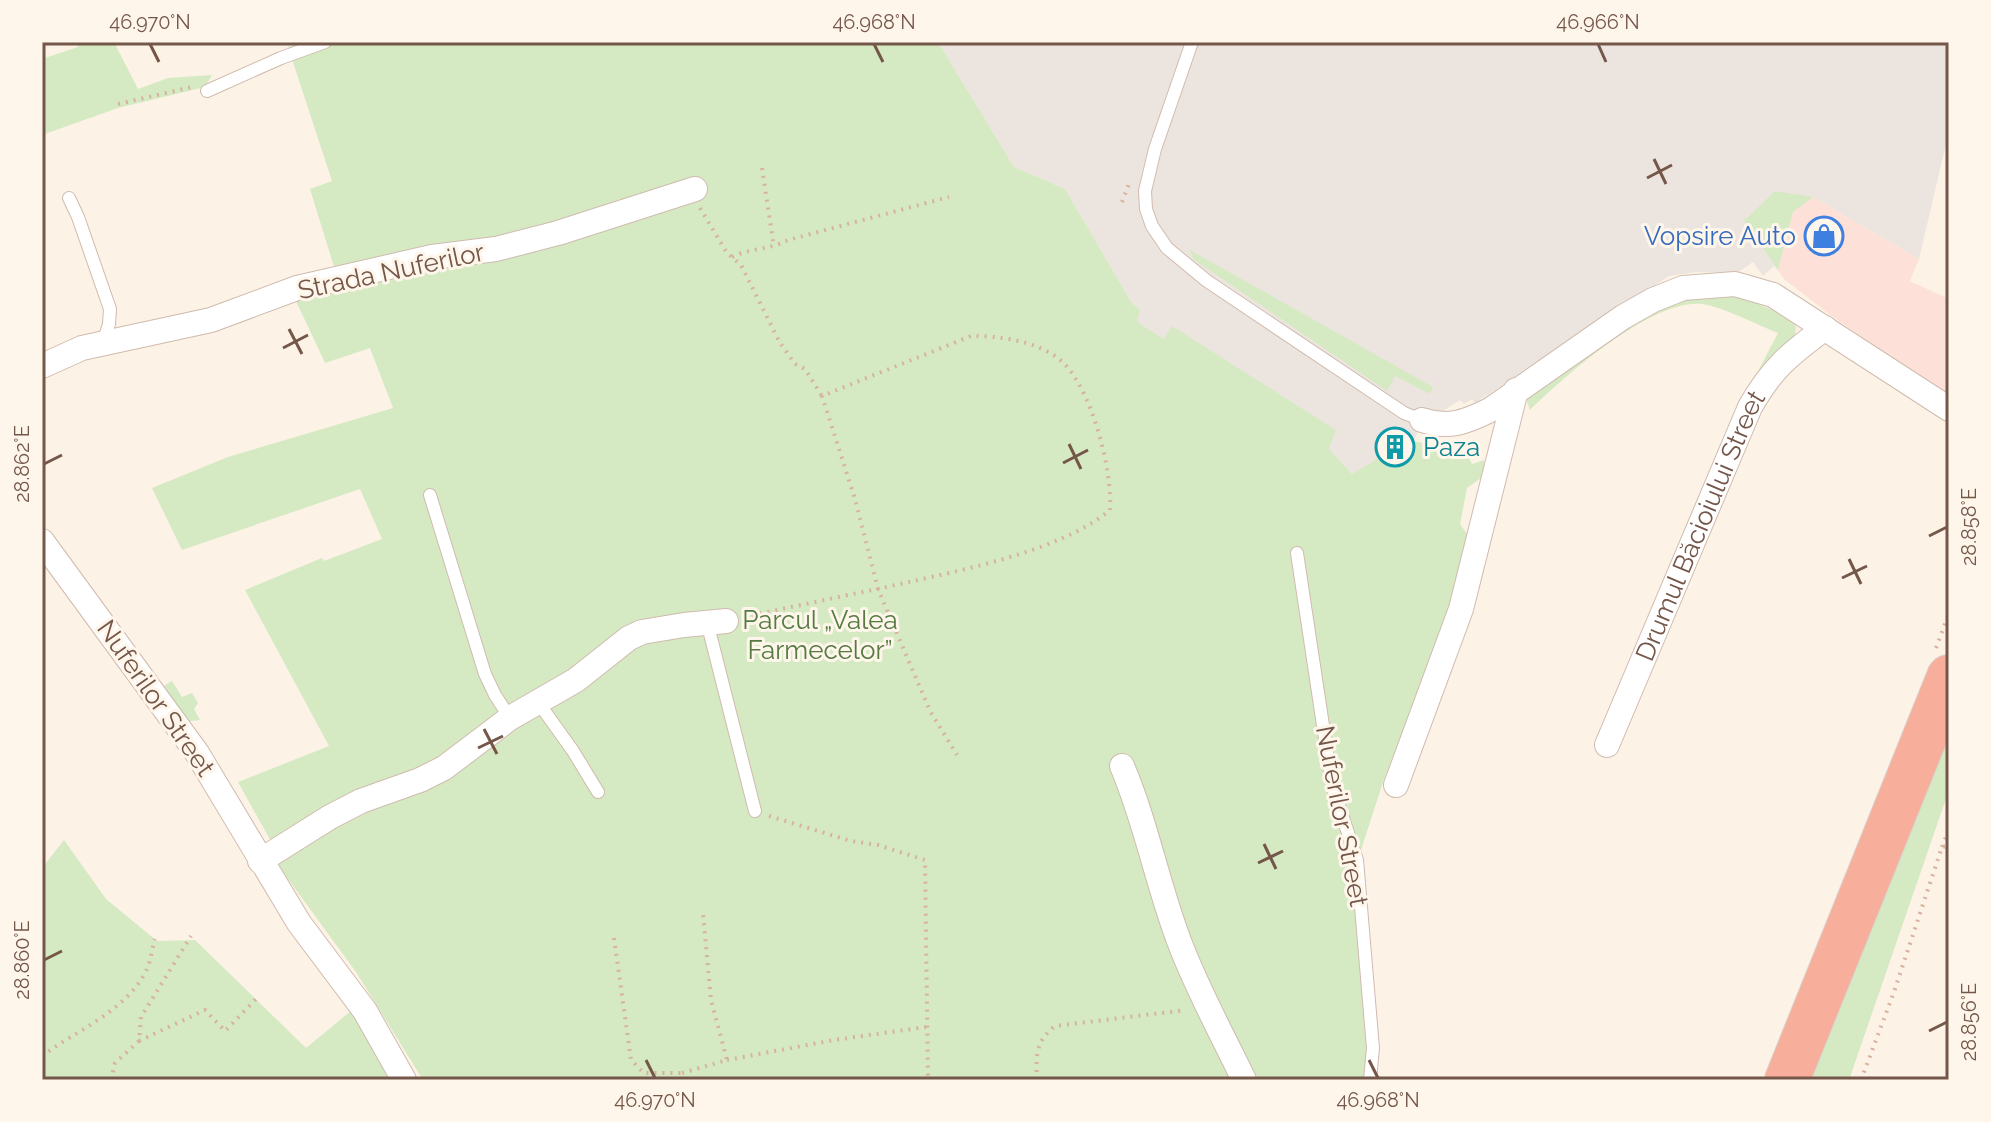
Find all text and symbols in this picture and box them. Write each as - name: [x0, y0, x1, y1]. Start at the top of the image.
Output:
- text: 46.970°N: [109, 10, 191, 34]
- text: 46.968°N: [832, 10, 916, 34]
- text: 46.966°N: [1556, 10, 1640, 34]
- shop icon: Vopsire Auto: [1803, 215, 1845, 257]
- place label: Vopsire Auto: [1644, 221, 1796, 251]
- street label: Strada Nuferilor: [295, 237, 487, 305]
- street label: Drumul Băcioiului Street: [1629, 385, 1771, 665]
- text: 28.862°E: [10, 425, 34, 503]
- building icon: Paza: [1374, 426, 1416, 468]
- place label: Paza: [1423, 432, 1480, 462]
- text: 28.858°E: [1957, 488, 1981, 566]
- park label: Parcul „Valea Farmecelor”: [742, 605, 898, 665]
- street label: Nuferilor Street: [91, 614, 221, 782]
- street label: Nuferilor Street: [1310, 723, 1374, 909]
- text: 28.860°E: [10, 920, 34, 1000]
- text: 28.856°E: [1957, 983, 1981, 1061]
- text: 46.970°N: [614, 1088, 696, 1112]
- text: 46.968°N: [1336, 1088, 1420, 1112]

